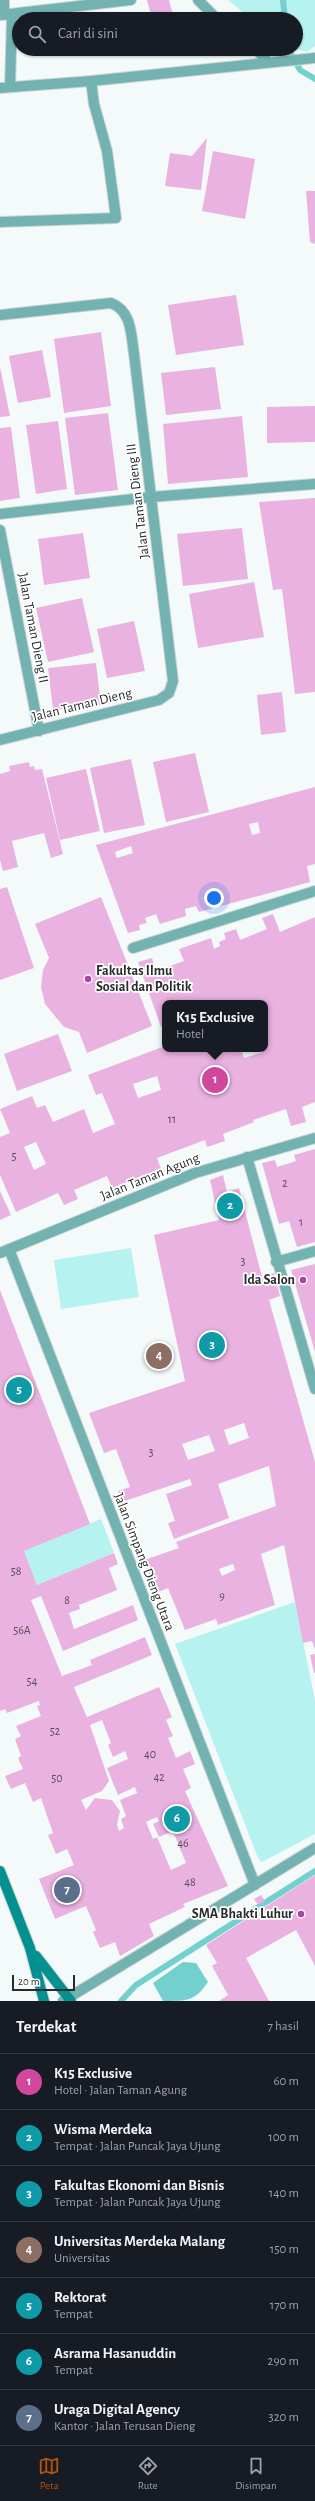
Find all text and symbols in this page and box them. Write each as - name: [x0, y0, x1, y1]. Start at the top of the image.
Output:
- search box: [12, 12, 303, 56]
- icon: search: [26, 23, 48, 45]
- text: Cari di sini: [58, 26, 118, 41]
- street label: Jalan Taman Dieng III: [124, 443, 152, 559]
- street label: Jalan Taman Dieng II: [15, 572, 51, 684]
- street label: Jalan Taman Dieng: [31, 686, 133, 724]
- your location: [204, 888, 224, 908]
- place label: Fakultas Ilmu Sosial dan Politik: [96, 964, 192, 994]
- marker: Fakultas Ilmu Sosial dan Politik: [83, 974, 93, 984]
- popup: [162, 1000, 268, 1052]
- text: K15 Exclusive: [176, 1010, 254, 1025]
- text: Hotel: [176, 1028, 204, 1041]
- pin: 1: [202, 1065, 228, 1095]
- house number: 11: [168, 1113, 176, 1125]
- house number: 5: [11, 1150, 17, 1162]
- street label: Jalan Taman Agung: [99, 1151, 202, 1203]
- house number: 2: [282, 1177, 288, 1189]
- pin: 2: [217, 1191, 243, 1221]
- house number: 1: [299, 1216, 303, 1228]
- house number: 3: [241, 1255, 246, 1267]
- place label: Ida Salon: [244, 1273, 295, 1287]
- marker: Ida Salon: [298, 1275, 308, 1285]
- pin: 3: [199, 1330, 225, 1360]
- pin: 4: [146, 1341, 172, 1371]
- pin: 5: [6, 1375, 32, 1405]
- house number: 3: [149, 1446, 154, 1458]
- street label: Jalan Simpang Dieng Utara: [111, 1491, 177, 1633]
- house number: 58: [11, 1565, 22, 1577]
- house number: 9: [219, 1590, 225, 1602]
- house number: 8: [64, 1594, 70, 1606]
- house number: 56A: [13, 1624, 31, 1636]
- house number: 54: [27, 1675, 38, 1687]
- house number: 52: [50, 1725, 61, 1737]
- house number: 40: [144, 1748, 156, 1760]
- house number: 42: [153, 1771, 165, 1783]
- house number: 50: [51, 1772, 63, 1784]
- pin: 6: [164, 1804, 190, 1834]
- house number: 46: [177, 1837, 189, 1849]
- pin: 7: [54, 1875, 80, 1905]
- house number: 48: [184, 1876, 196, 1888]
- place label: SMA Bhakti Luhur: [192, 1907, 293, 1921]
- marker: SMA Bhakti Luhur: [296, 1909, 306, 1919]
- scale bar: [12, 1973, 75, 1992]
- text: 20 m: [18, 1976, 39, 1987]
- text: Terdekat: [16, 2018, 76, 2035]
- text: 7 hasil: [268, 2020, 299, 2033]
- text: K15 Exclusive: [54, 2066, 132, 2081]
- text: 1: [27, 2075, 31, 2088]
- text: 60 m: [273, 2075, 299, 2088]
- text: Hotel · Jalan Taman Agung: [54, 2084, 187, 2097]
- text: Wisma Merdeka: [54, 2122, 152, 2137]
- text: 2: [26, 2131, 32, 2144]
- text: 100 m: [268, 2131, 299, 2144]
- text: Tempat · Jalan Puncak Jaya Ujung: [54, 2140, 221, 2153]
- text: Fakultas Ekonomi dan Bisnis: [54, 2178, 224, 2193]
- text: 3: [26, 2187, 32, 2200]
- text: 140 m: [269, 2187, 299, 2200]
- text: Tempat · Jalan Puncak Jaya Ujung: [54, 2196, 221, 2209]
- text: Universitas Merdeka Malang: [54, 2234, 225, 2249]
- text: 4: [26, 2243, 32, 2256]
- text: 150 m: [270, 2243, 299, 2256]
- text: Universitas: [54, 2252, 110, 2265]
- text: Rektorat: [54, 2290, 106, 2305]
- text: 5: [26, 2299, 32, 2312]
- text: 170 m: [270, 2299, 299, 2312]
- text: Tempat: [54, 2308, 93, 2321]
- text: Asrama Hasanuddin: [54, 2346, 176, 2361]
- text: 6: [26, 2355, 32, 2368]
- text: 290 m: [268, 2355, 299, 2368]
- text: Tempat: [54, 2364, 93, 2377]
- text: Uraga Digital Agency: [54, 2402, 180, 2417]
- text: 7: [26, 2411, 32, 2424]
- text: 320 m: [268, 2411, 299, 2424]
- text: Kantor · Jalan Terusan Dieng: [54, 2420, 195, 2433]
- tab: Peta: [38, 2455, 60, 2492]
- tab: Rute: [137, 2455, 159, 2492]
- tab: Disimpan: [235, 2455, 277, 2492]

